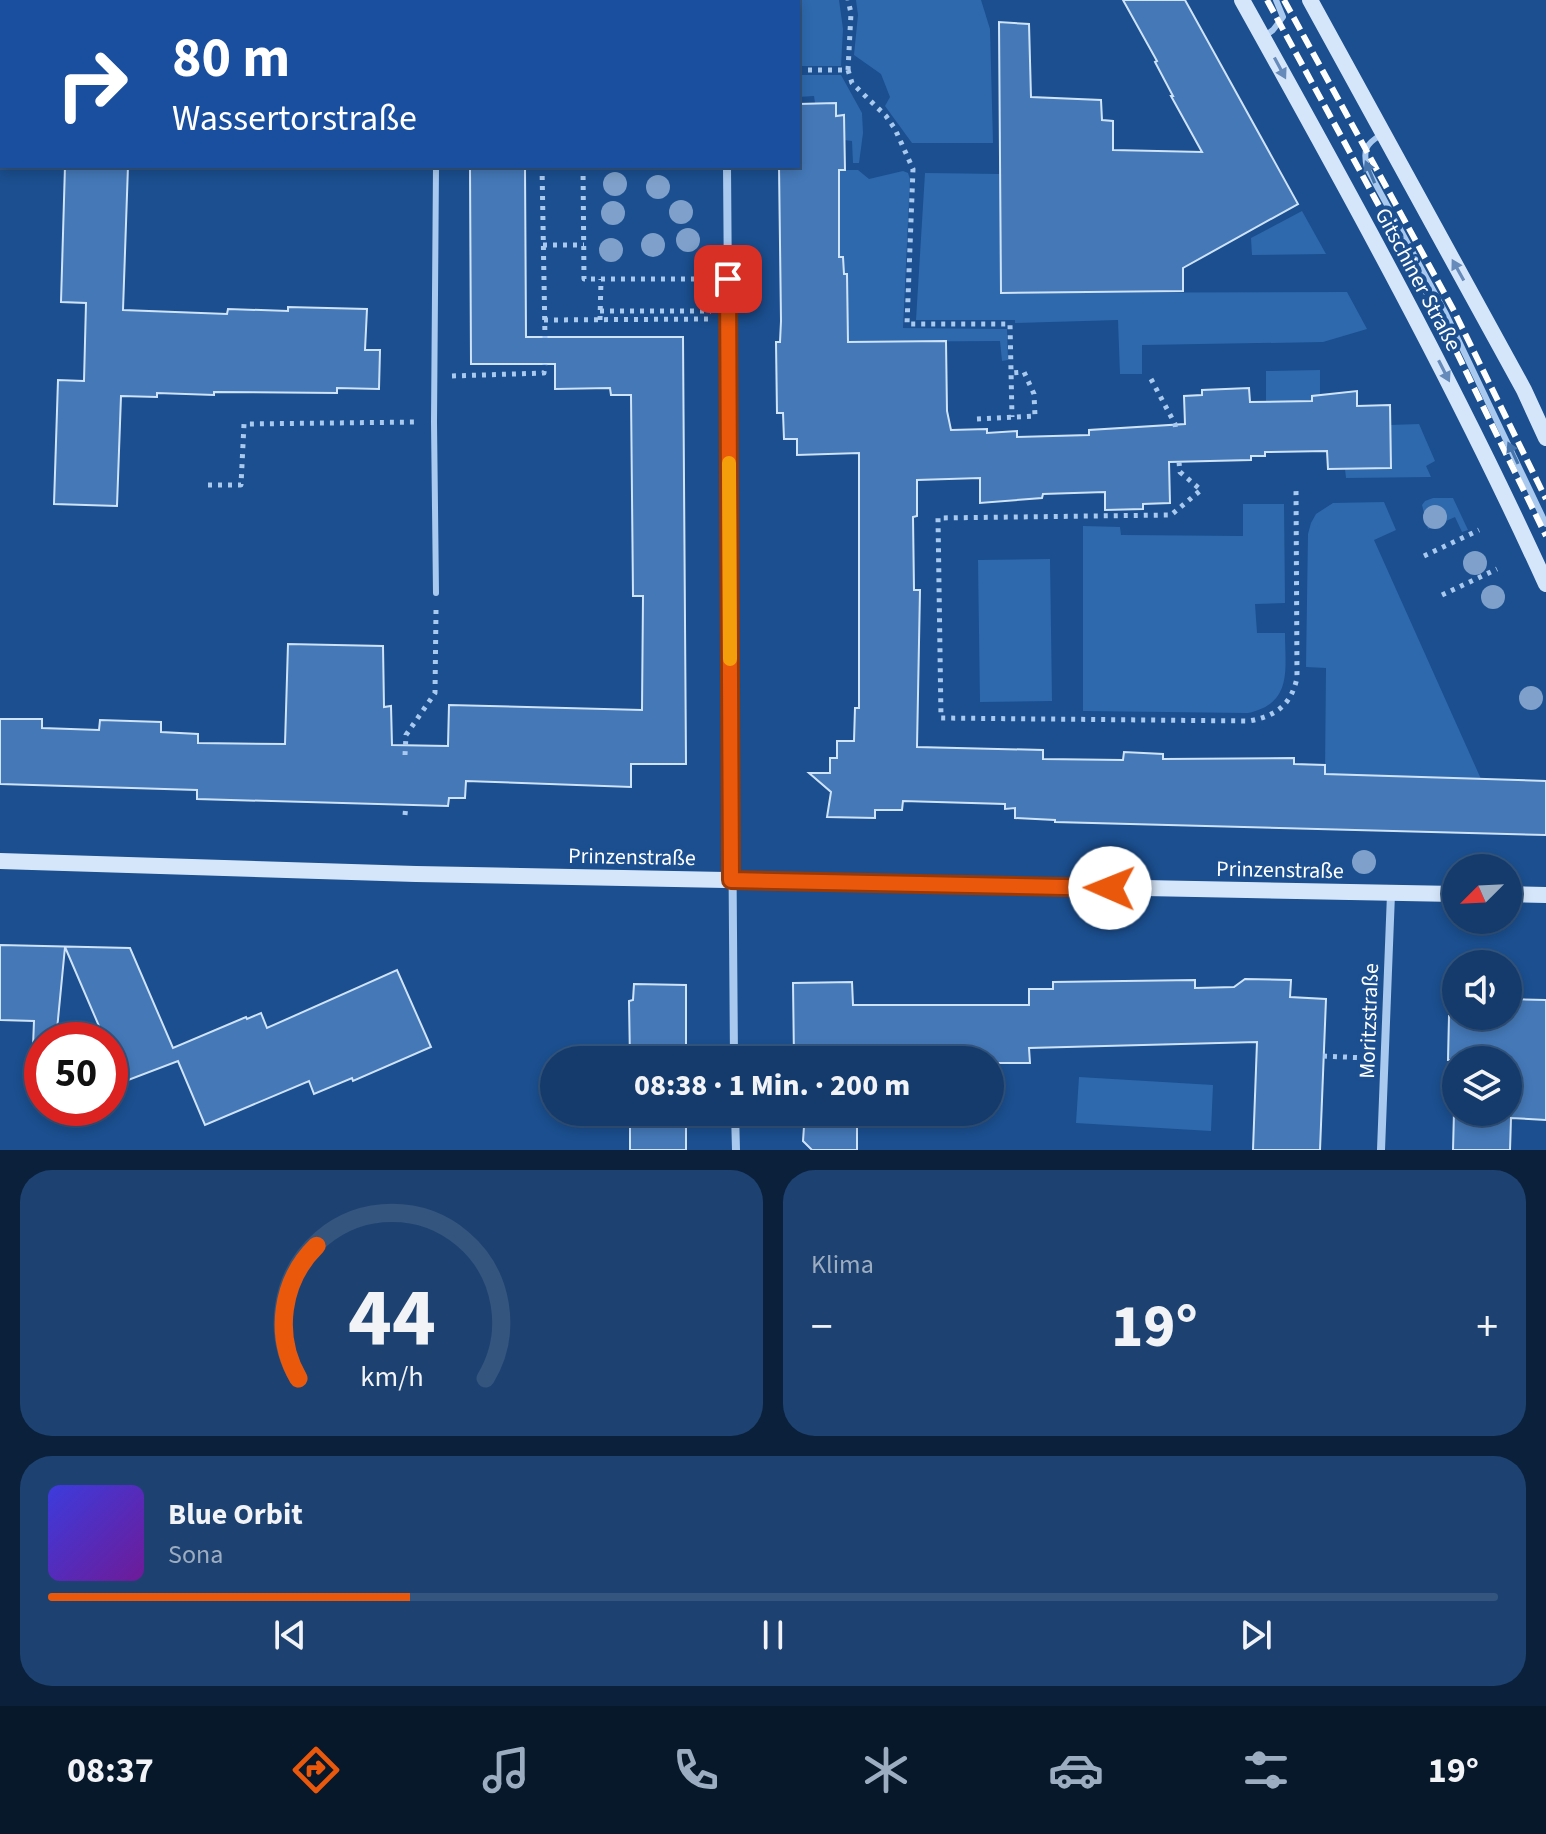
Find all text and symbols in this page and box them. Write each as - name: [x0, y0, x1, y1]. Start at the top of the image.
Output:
- text: 80 m: [172, 19, 290, 98]
- icon: right: [40, 32, 144, 136]
- one-way arrow: [1273, 57, 1286, 80]
- text: Wassertorstraße: [172, 93, 417, 144]
- one-way arrow: [1364, 160, 1377, 183]
- street label: Gitschiner Straße: [1367, 202, 1469, 357]
- pin: [694, 245, 762, 313]
- icon: arrive: [706, 257, 750, 301]
- one-way arrow: [1452, 259, 1466, 281]
- one-way arrow: [1437, 359, 1450, 382]
- one-way arrow: [1507, 441, 1520, 465]
- street label: Prinzenstraße: [568, 840, 696, 874]
- position arrow: [1068, 846, 1152, 930]
- street label: Prinzenstraße: [1216, 853, 1344, 887]
- north arrow: [1442, 854, 1522, 934]
- map controls: [1442, 854, 1522, 1126]
- button: sound: [1442, 950, 1522, 1030]
- street label: Moritzstraße: [1351, 963, 1387, 1079]
- speed limit sign: 50: [24, 1022, 128, 1126]
- button: layers: [1442, 1046, 1522, 1126]
- text: 08:38 · 1 Min. · 200 m: [634, 1064, 910, 1107]
- text: Klima: [811, 1246, 874, 1283]
- text: 44: [348, 1260, 435, 1378]
- text: 19°: [1111, 1285, 1198, 1370]
- text: −: [811, 1296, 833, 1359]
- text: +: [1476, 1296, 1498, 1359]
- text: km/h: [360, 1357, 423, 1397]
- text: Blue Orbit: [168, 1493, 303, 1536]
- text: Sona: [168, 1536, 223, 1573]
- icon: previous: [268, 1613, 312, 1657]
- icon: pause: [751, 1613, 795, 1657]
- icon: next: [1234, 1613, 1278, 1657]
- icon: directions: [288, 1742, 344, 1798]
- icon: music: [478, 1742, 534, 1798]
- icon: phone: [668, 1742, 724, 1798]
- icon: climate: [858, 1742, 914, 1798]
- icon: car: [1048, 1742, 1104, 1798]
- icon: filters: [1238, 1742, 1294, 1798]
- text: 08:37: [67, 1745, 154, 1796]
- text: 19°: [1428, 1745, 1479, 1796]

